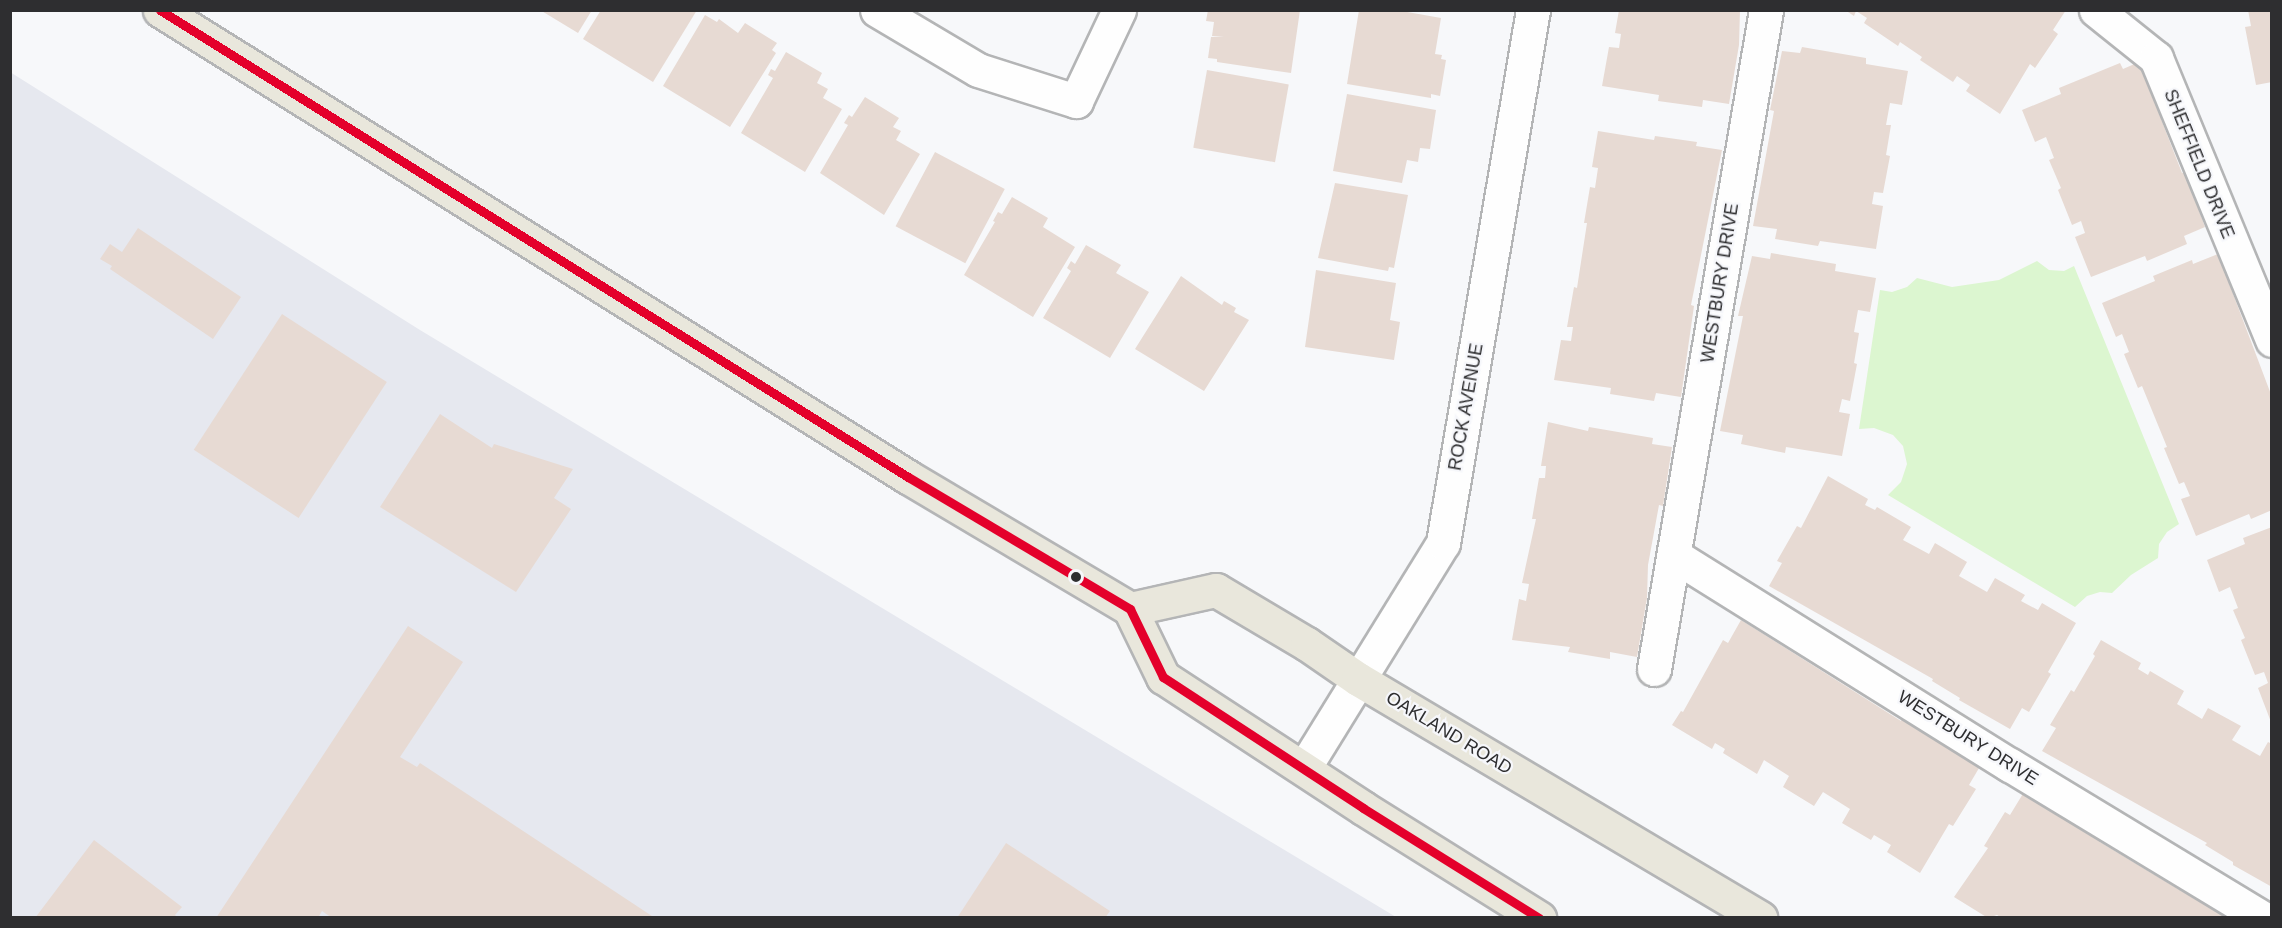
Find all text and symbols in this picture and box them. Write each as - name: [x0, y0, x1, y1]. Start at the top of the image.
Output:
- street label: SHEFFIELD DRIVE: [2159, 86, 2239, 242]
- street label: WESTBURY DRIVE: [1697, 201, 1743, 365]
- street label: ROCK AVENUE: [1444, 341, 1488, 473]
- unlabelled marker: [1070, 571, 1082, 583]
- street label: WESTBURY DRIVE: [1894, 686, 2042, 790]
- street label: OAKLAND ROAD: [1382, 687, 1516, 779]

